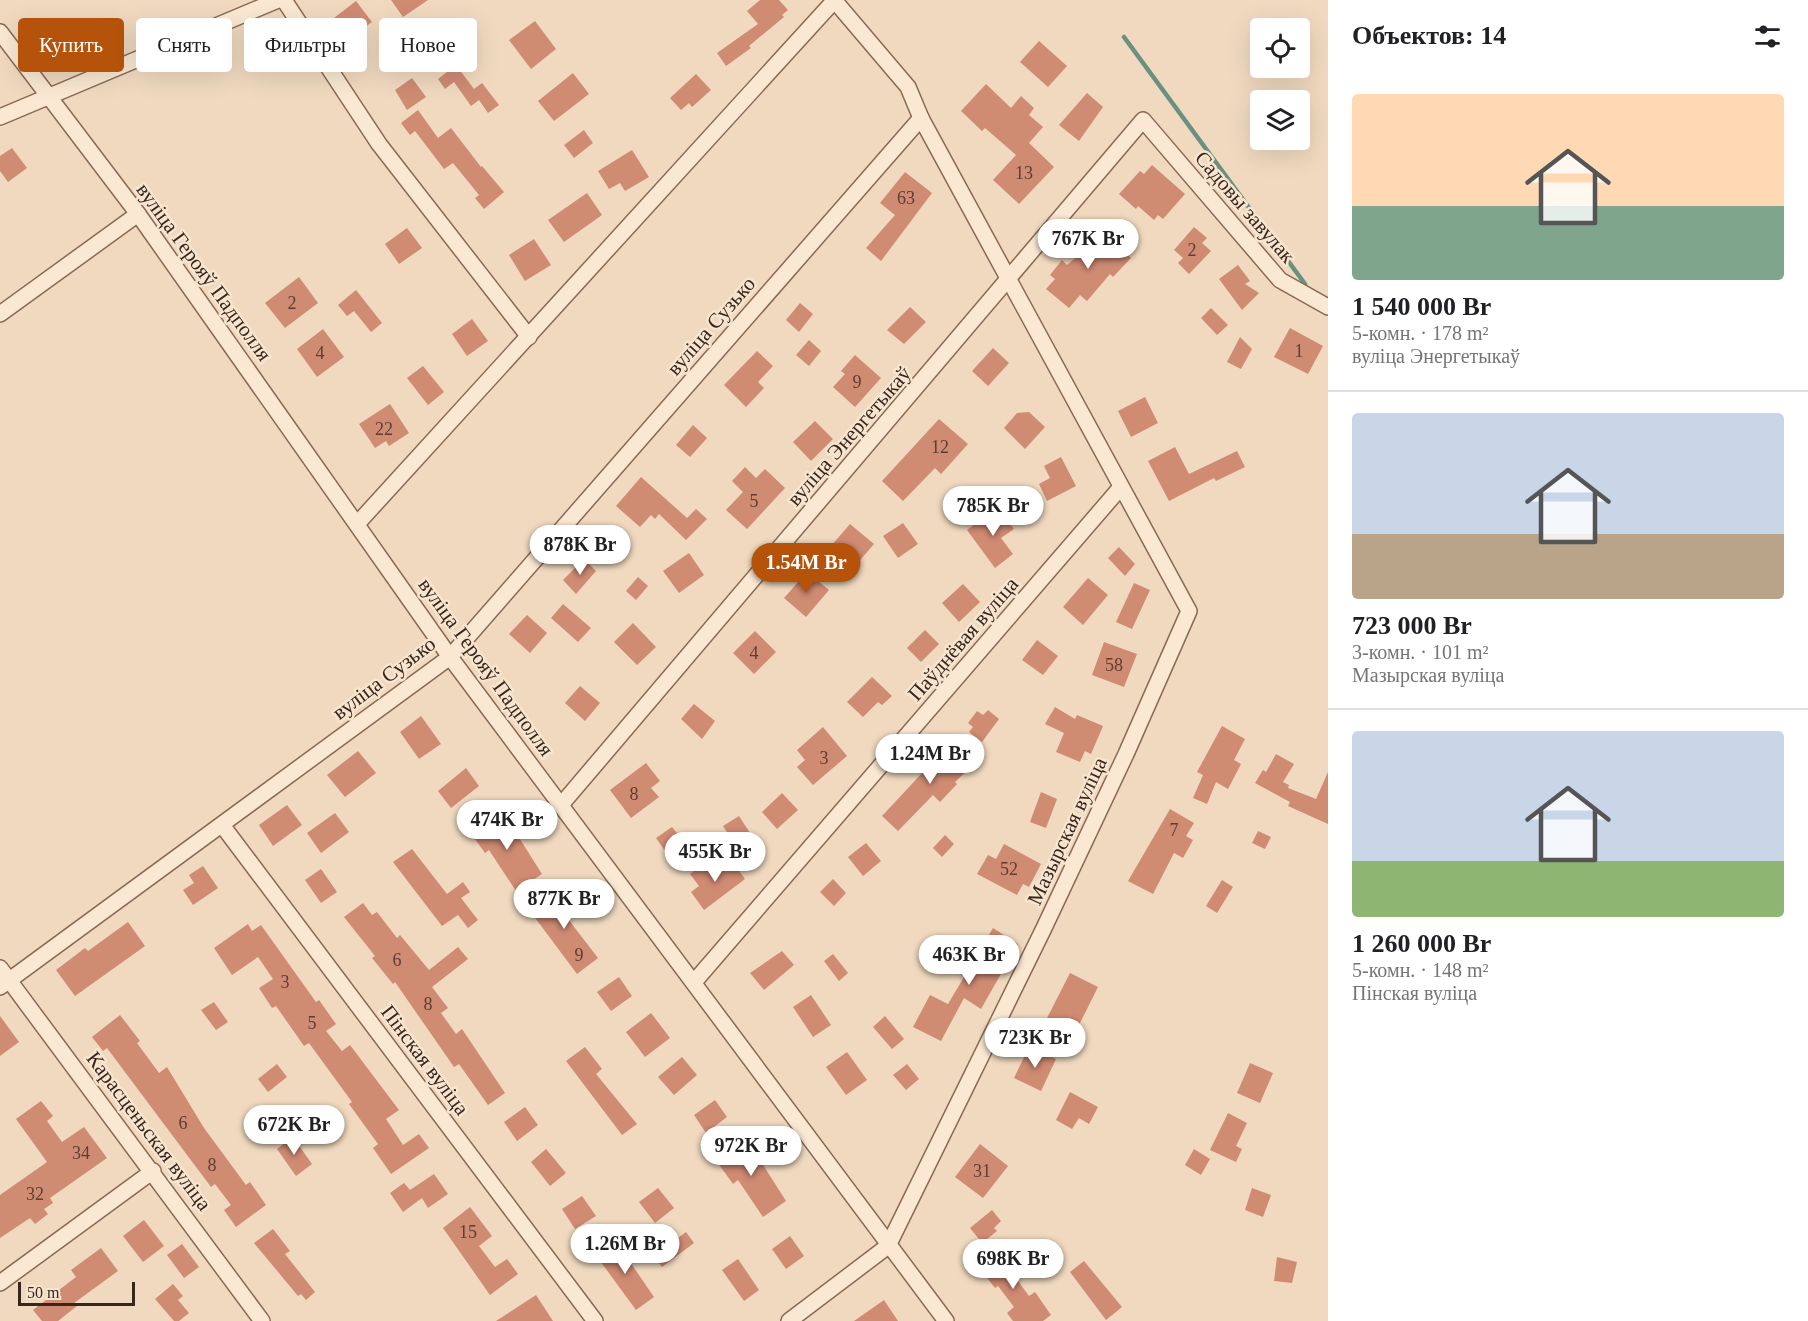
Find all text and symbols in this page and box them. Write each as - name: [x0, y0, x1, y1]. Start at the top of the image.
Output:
- chip: Купить: [18, 18, 124, 72]
- chip: Снять: [136, 18, 232, 72]
- chip: Фильтры: [244, 18, 367, 72]
- chip: Новое: [379, 18, 477, 72]
- map controls: [1250, 18, 1310, 150]
- button: locate: [1250, 18, 1310, 78]
- icon: filters: [1751, 20, 1784, 53]
- text: Объектов: 14: [1352, 21, 1506, 50]
- button: layers: [1250, 90, 1310, 150]
- icon: home: [1514, 133, 1622, 241]
- street label: Садовы завулак: [1190, 146, 1301, 268]
- house number: 13: [1015, 163, 1033, 183]
- street label: вуліца Герояў Падполля: [131, 178, 277, 366]
- house number: 63: [897, 188, 915, 208]
- pin: 767K Br: [1033, 219, 1143, 270]
- text: 767K Br: [1052, 227, 1124, 249]
- house number: 2: [1188, 240, 1197, 260]
- street label: вуліца Сузько: [662, 272, 760, 380]
- text: 1 540 000 Br: [1352, 292, 1491, 321]
- house number: 2: [288, 293, 297, 313]
- text: 5-комн. · 178 m²: [1352, 322, 1489, 344]
- house number: 1: [1295, 341, 1304, 361]
- house number: 4: [316, 343, 325, 363]
- text: вуліца Энергетыкаў: [1352, 345, 1520, 367]
- street label: вуліца Энергетыкаў: [782, 361, 916, 510]
- house number: 9: [853, 372, 862, 392]
- house number: 22: [375, 419, 393, 439]
- house number: 12: [931, 437, 949, 457]
- icon: home: [1514, 452, 1622, 560]
- pin: 785K Br: [938, 486, 1048, 537]
- house number: 5: [750, 491, 759, 511]
- text: 785K Br: [957, 494, 1029, 516]
- pin: 878K Br: [525, 525, 635, 576]
- text: 878K Br: [544, 533, 616, 555]
- pin: 1.54M Br: [744, 543, 868, 594]
- text: 1.54M Br: [765, 551, 847, 573]
- street label: Паўднёвая вуліца: [903, 572, 1024, 706]
- street label: вуліца Герояў Падполля: [413, 573, 559, 761]
- text: 723 000 Br: [1352, 611, 1472, 640]
- street label: вуліца Сузько: [328, 632, 440, 724]
- text: 3-комн. · 101 m²: [1352, 641, 1489, 663]
- house number: 4: [750, 643, 759, 663]
- house number: 58: [1105, 655, 1123, 675]
- text: Мазырская вуліца: [1352, 664, 1504, 686]
- pin: 1.24M Br: [868, 734, 992, 785]
- text: 1.24M Br: [889, 742, 971, 764]
- house number: 3: [820, 748, 829, 768]
- street label: Мазырская вуліца: [1022, 753, 1112, 909]
- icon: home: [1514, 770, 1622, 878]
- house number: 8: [630, 784, 639, 804]
- pin: 474K Br: [452, 800, 562, 851]
- text: 474K Br: [471, 808, 543, 830]
- house number: 7: [1170, 820, 1179, 840]
- pin: 455K Br: [660, 832, 770, 883]
- text: 455K Br: [679, 840, 751, 862]
- house number: 52: [1000, 859, 1018, 879]
- pin: 877K Br: [509, 879, 619, 930]
- text: 877K Br: [528, 887, 600, 909]
- text: 1 260 000 Br: [1352, 929, 1491, 958]
- pin: 463K Br: [914, 935, 1024, 986]
- text: 463K Br: [933, 943, 1005, 965]
- house number: 9: [575, 945, 584, 965]
- house number: 6: [393, 950, 402, 970]
- text: 5-комн. · 148 m²: [1352, 959, 1489, 981]
- house number: 3: [281, 972, 290, 992]
- text: Пінская вуліца: [1352, 982, 1477, 1004]
- house number: 8: [424, 994, 433, 1014]
- street label: Пінская вуліца: [376, 1000, 475, 1120]
- house number: 5: [308, 1013, 317, 1033]
- pin: 723K Br: [980, 1018, 1090, 1069]
- text: 723K Br: [999, 1026, 1071, 1048]
- street label: Карасценьская вуліца: [81, 1047, 217, 1216]
- pin: 672K Br: [239, 1105, 349, 1156]
- house number: 6: [179, 1113, 188, 1133]
- text: 672K Br: [258, 1113, 330, 1135]
- pin: 972K Br: [696, 1126, 806, 1177]
- text: 972K Br: [715, 1134, 787, 1156]
- house number: 34: [72, 1143, 90, 1163]
- house number: 8: [208, 1155, 217, 1175]
- house number: 31: [973, 1161, 991, 1181]
- house number: 32: [26, 1184, 44, 1204]
- house number: 15: [459, 1222, 477, 1242]
- pin: 1.26M Br: [563, 1224, 687, 1275]
- text: 1.26M Br: [584, 1232, 666, 1254]
- pin: 698K Br: [958, 1239, 1068, 1290]
- text: 698K Br: [977, 1247, 1049, 1269]
- scale bar: [18, 1279, 135, 1306]
- text: 50 m: [27, 1284, 59, 1301]

